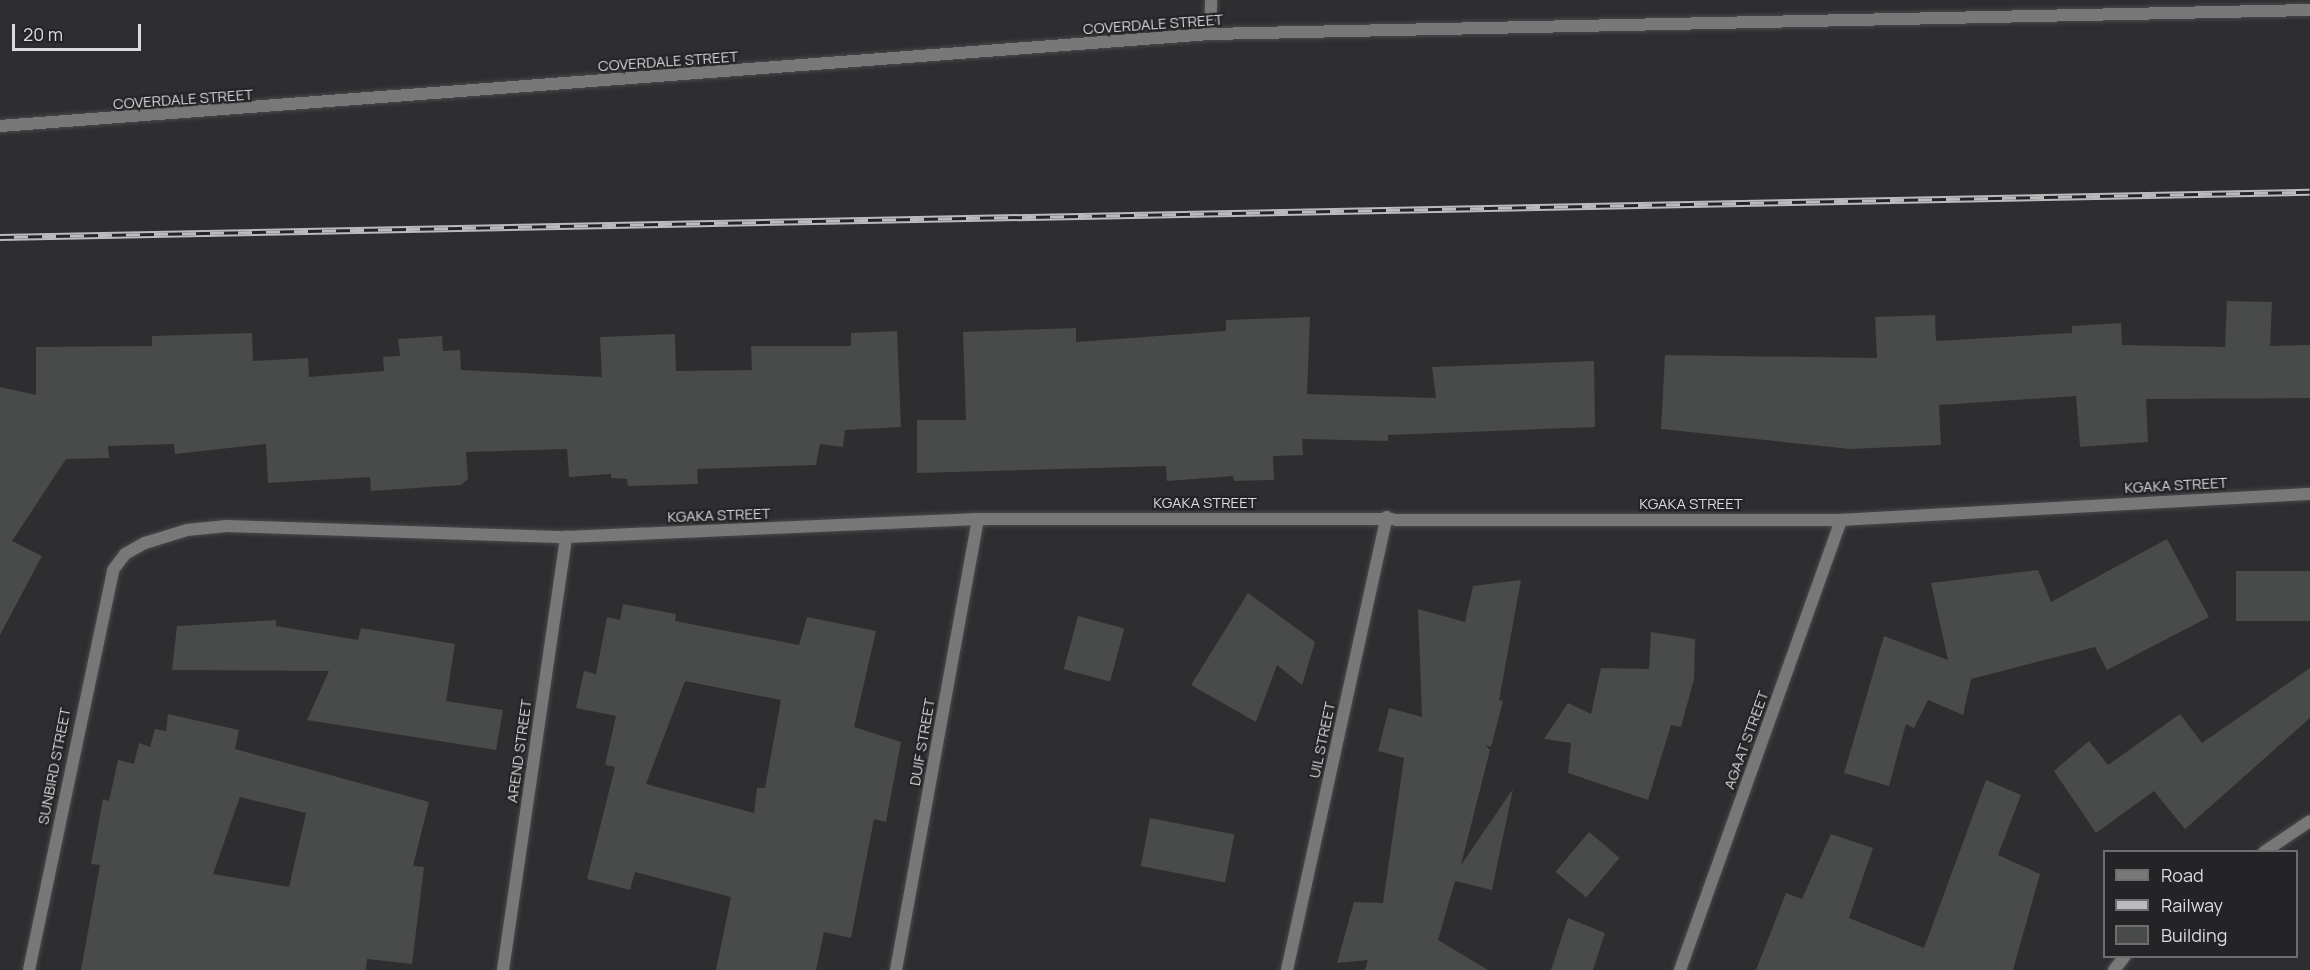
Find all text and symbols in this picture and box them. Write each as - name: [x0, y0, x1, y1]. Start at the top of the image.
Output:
- street label: COVERDALE STREET: [1082, 10, 1224, 38]
- scale bar: [15, 12, 144, 50]
- text: 20 m: [23, 22, 63, 46]
- street label: COVERDALE STREET: [597, 47, 739, 75]
- street label: COVERDALE STREET: [112, 85, 254, 113]
- street label: KGAKA STREET: [2124, 473, 2228, 497]
- street label: KGAKA STREET: [1153, 494, 1257, 512]
- street label: KGAKA STREET: [1639, 495, 1743, 513]
- street label: KGAKA STREET: [667, 504, 771, 526]
- street label: AGAAT STREET: [1720, 688, 1772, 792]
- street label: DUIF STREET: [905, 697, 939, 787]
- street label: AREND STREET: [503, 698, 535, 804]
- street label: UIL STREET: [1305, 700, 1339, 780]
- street label: SUNBIRD STREET: [34, 706, 74, 826]
- legend: [2103, 850, 2298, 958]
- text: Road: [2161, 863, 2204, 887]
- text: Railway: [2161, 893, 2223, 917]
- text: Building: [2161, 923, 2227, 947]

